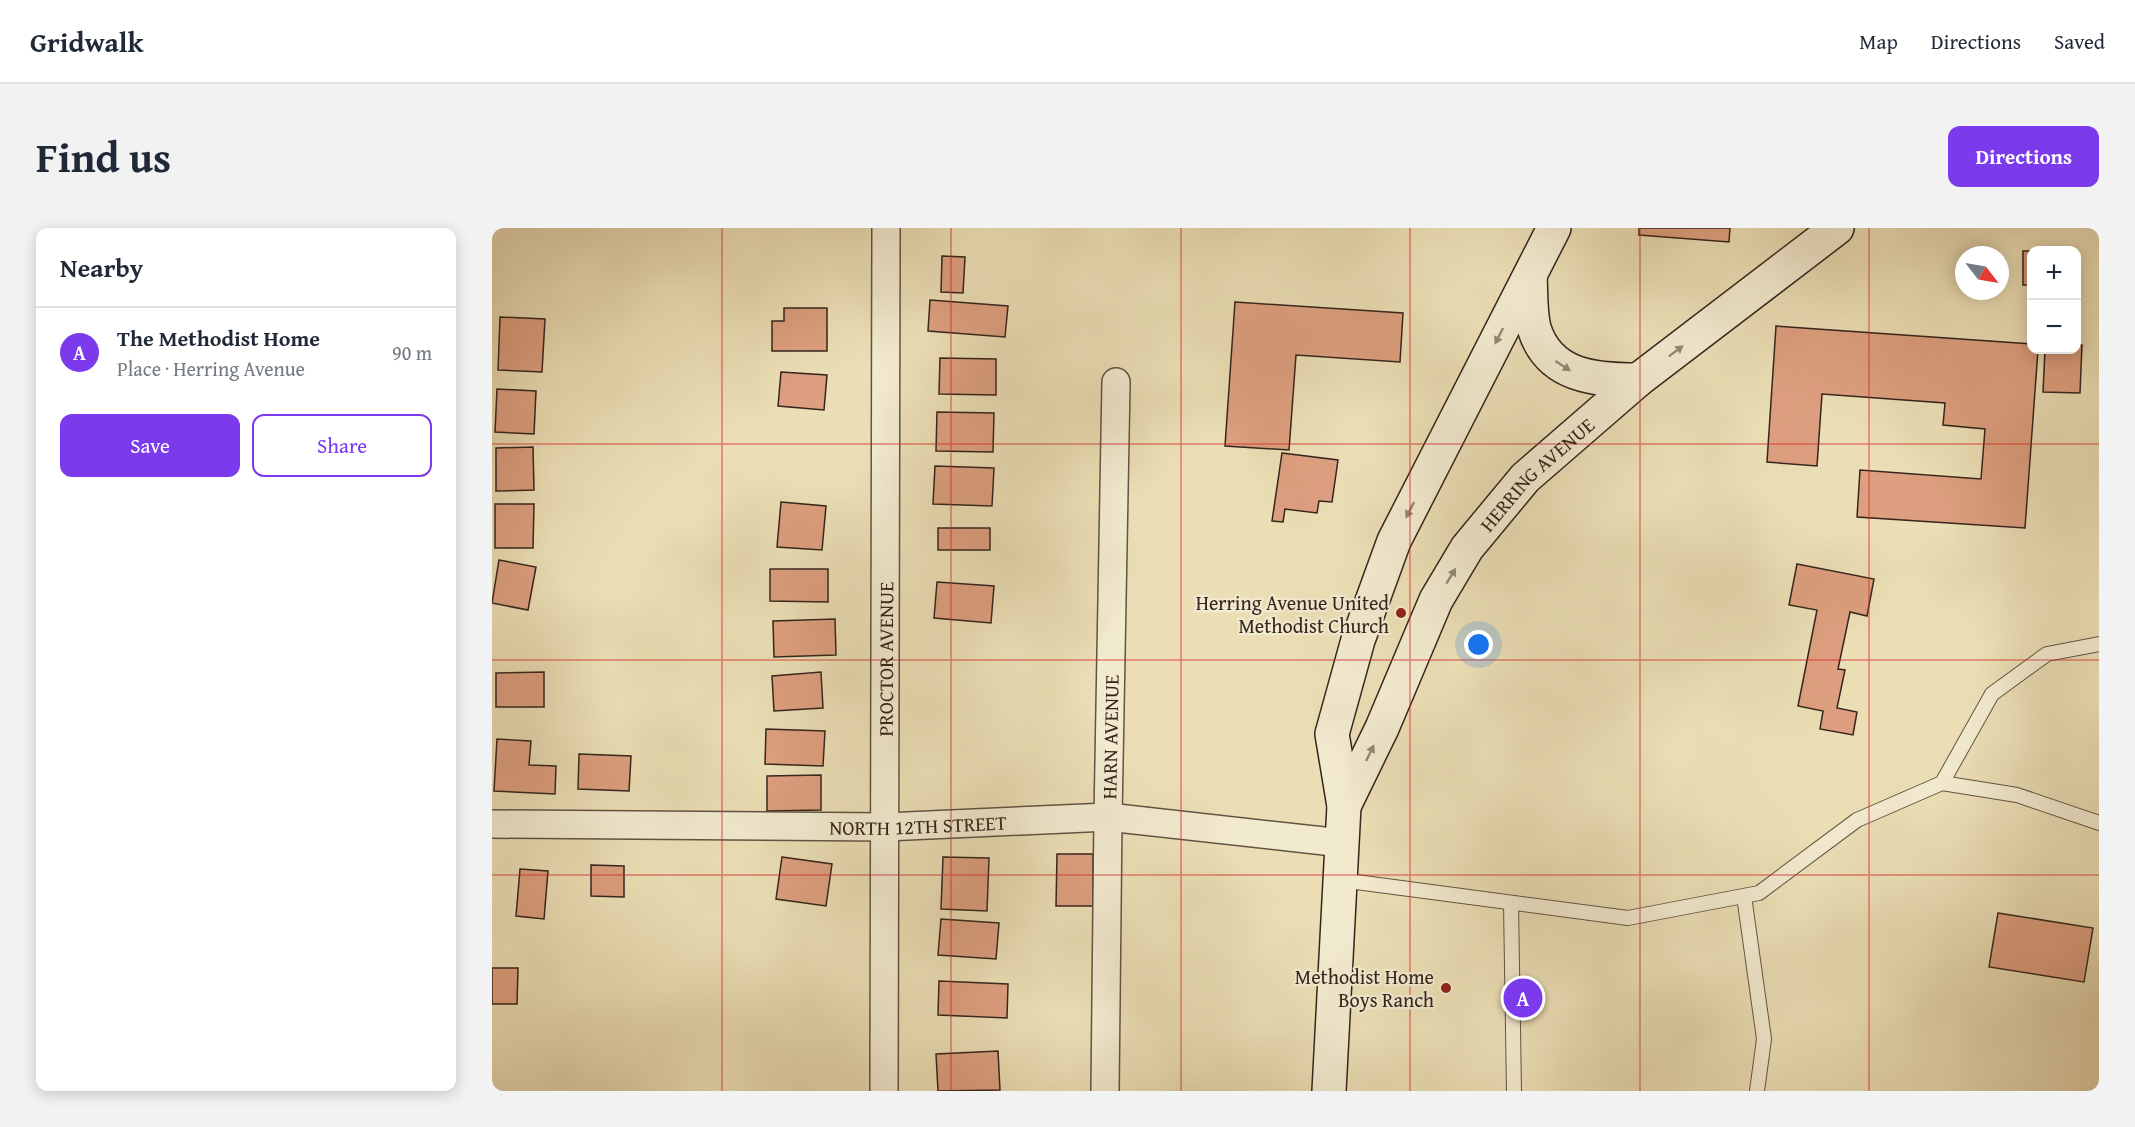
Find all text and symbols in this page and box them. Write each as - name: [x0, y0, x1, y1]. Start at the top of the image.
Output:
- text: Gridwalk: [30, 21, 143, 62]
- text: Map: [1859, 26, 1898, 57]
- text: Directions: [1931, 26, 2021, 57]
- text: Saved: [2054, 26, 2105, 57]
- text: Find us: [36, 126, 171, 187]
- button: Directions: [1948, 126, 2099, 187]
- north arrow: [1955, 246, 2009, 300]
- map controls: [2027, 246, 2081, 354]
- button: +: [2027, 246, 2081, 300]
- text: Nearby: [60, 248, 143, 287]
- button: −: [2027, 300, 2081, 354]
- text: The Methodist Home: [117, 322, 320, 354]
- one-way arrow: [1494, 328, 1504, 345]
- text: A: [73, 338, 86, 367]
- text: 90 m: [392, 338, 432, 367]
- one-way arrow: [1669, 345, 1684, 357]
- text: Place · Herring Avenue: [117, 354, 305, 383]
- one-way arrow: [1555, 360, 1571, 371]
- street label: HERRING AVENUE: [1472, 410, 1600, 537]
- button: Save: [60, 414, 240, 477]
- button: Share: [252, 414, 432, 477]
- one-way arrow: [1405, 502, 1415, 519]
- one-way arrow: [1445, 568, 1456, 584]
- street label: PROCTOR AVENUE: [870, 582, 900, 736]
- place label: Herring Avenue United Methodist Church: [1196, 588, 1389, 640]
- marker: Herring Avenue United Methodist Church: [1394, 606, 1408, 620]
- your location: [1464, 630, 1493, 659]
- street label: HARN AVENUE: [1094, 674, 1125, 800]
- one-way arrow: [1364, 744, 1374, 762]
- street label: NORTH 12TH STREET: [829, 807, 1007, 842]
- place label: Methodist Home Boys Ranch: [1295, 962, 1434, 1014]
- pin: A: [1504, 976, 1542, 1020]
- marker: Methodist Home Boys Ranch: [1439, 981, 1453, 995]

